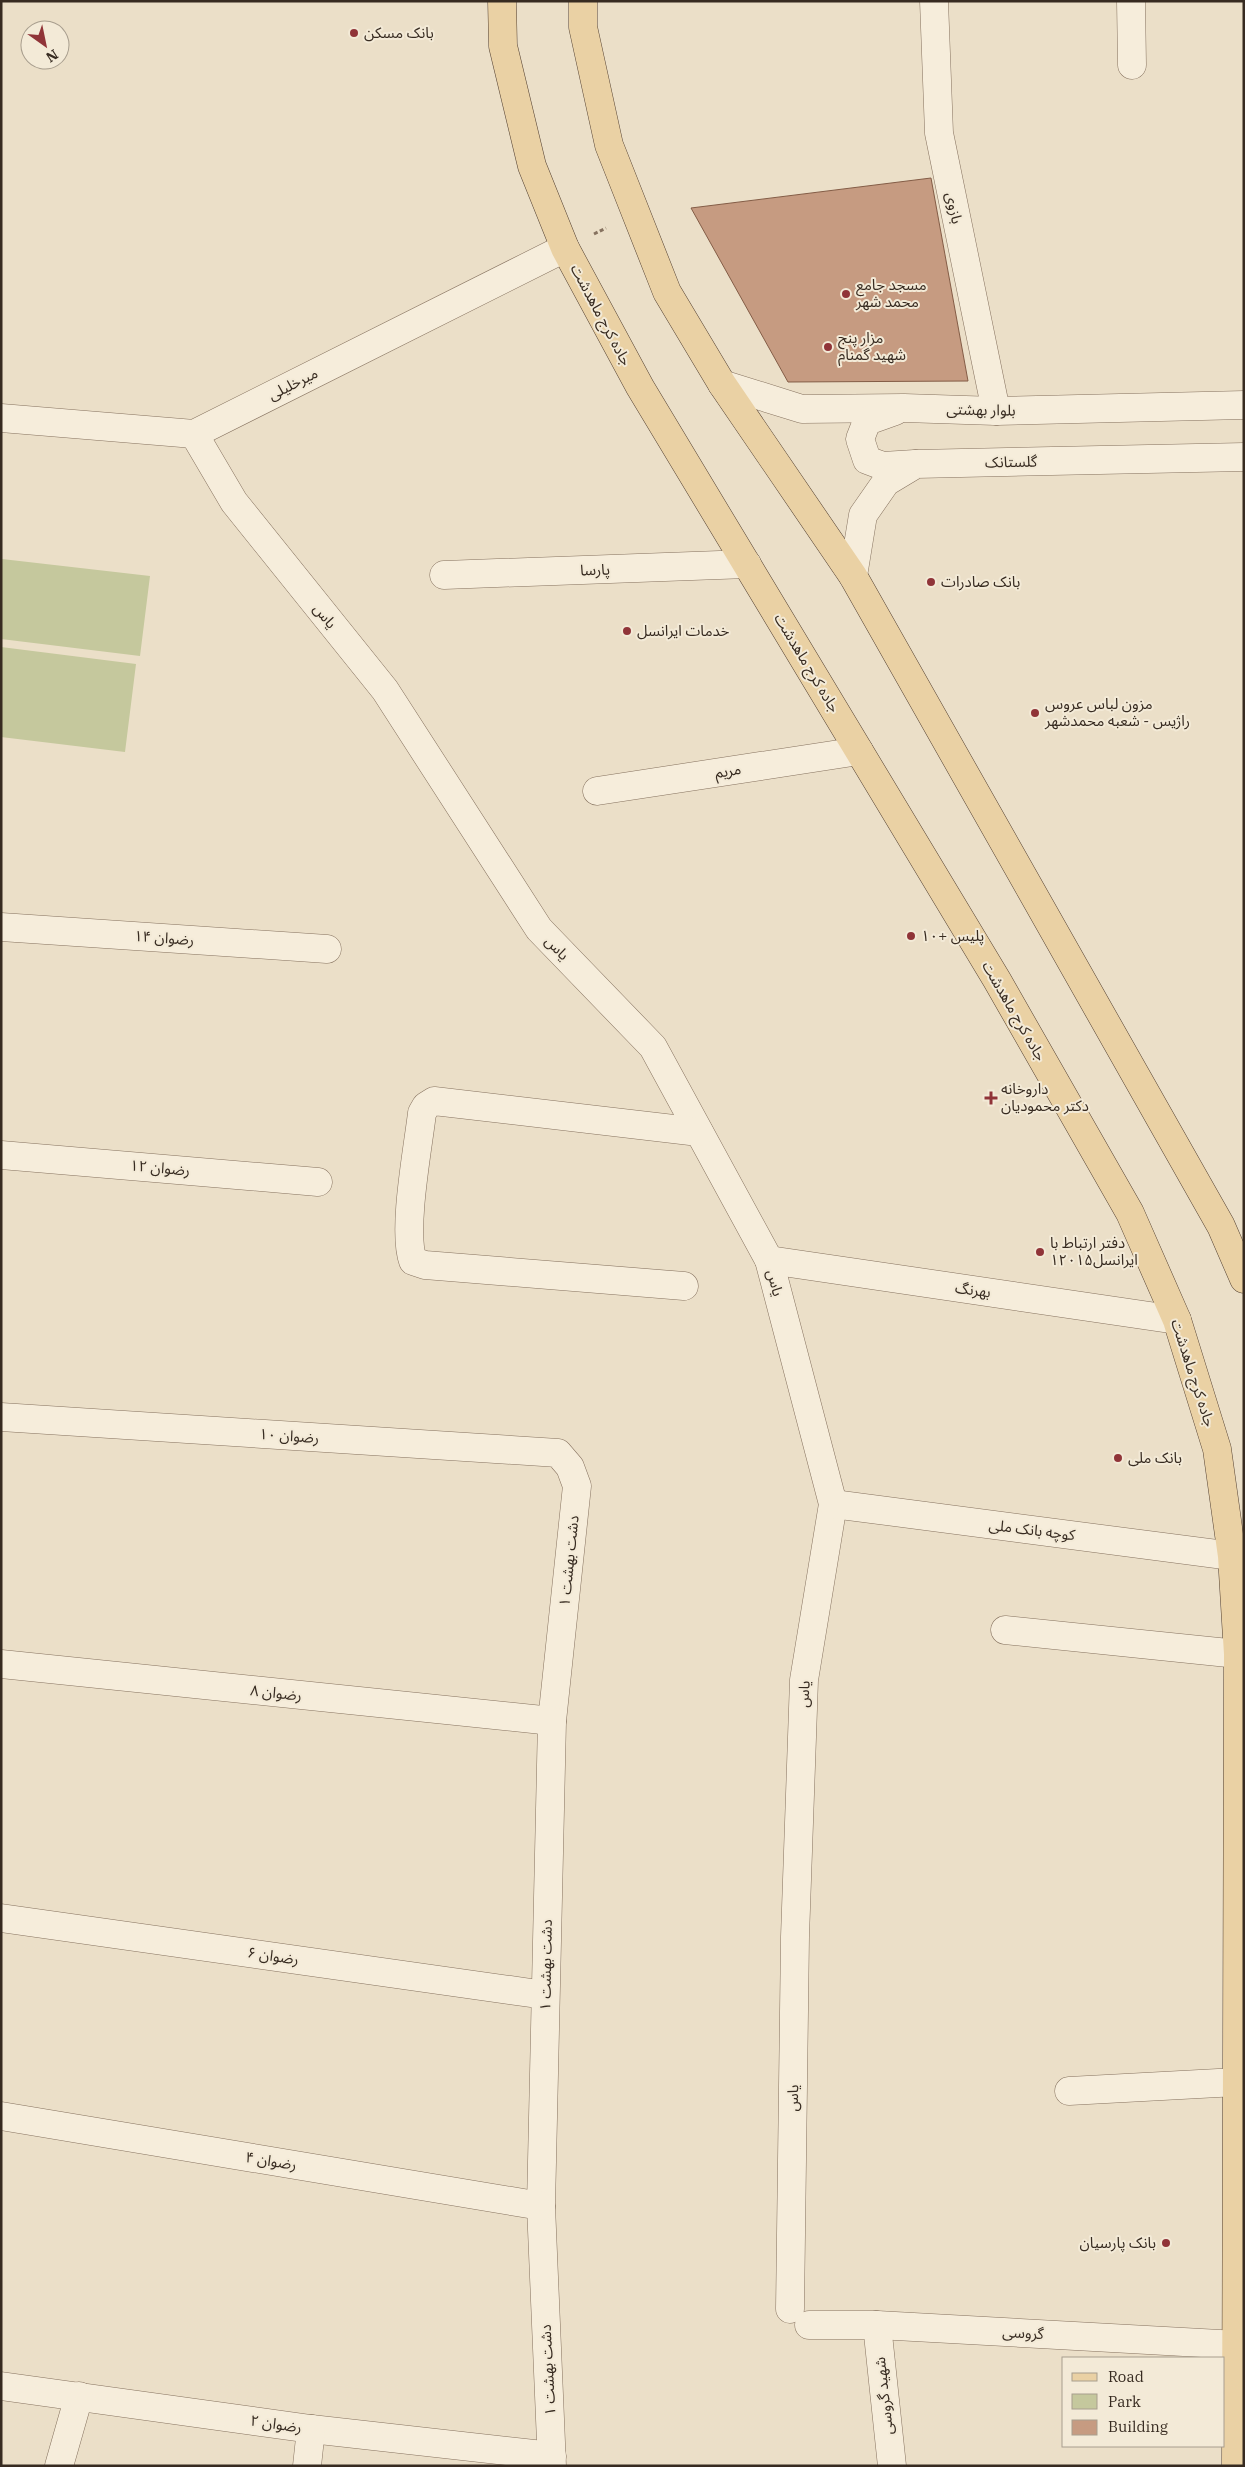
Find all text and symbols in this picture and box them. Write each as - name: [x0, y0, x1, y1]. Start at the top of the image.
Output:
- north arrow: [20, 20, 70, 70]
- place label: بانک مسکن: [364, 23, 434, 42]
- marker: بانک مسکن: [348, 27, 360, 39]
- text: N: [43, 45, 62, 66]
- street label: بازوی: [942, 190, 967, 226]
- street label: جاده کرج ماهدشت: [564, 261, 636, 370]
- place label: مسجد جامع محمد شهر: [855, 275, 927, 311]
- marker: مسجد جامع محمد شهر: [840, 288, 852, 300]
- place label: مزار پنج شهید گمنام: [838, 328, 906, 366]
- marker: مزار پنج شهید گمنام: [822, 341, 834, 353]
- street label: میرخلیلی: [265, 363, 321, 404]
- street label: بلوار بهشتی: [946, 399, 1016, 420]
- street label: گلستانک: [985, 452, 1038, 471]
- street label: پارسا: [580, 559, 610, 581]
- place label: بانک صادرات: [941, 572, 1020, 591]
- marker: بانک صادرات: [925, 576, 937, 588]
- street label: یاس: [310, 599, 341, 632]
- street label: جاده کرج ماهدشت: [768, 610, 845, 717]
- place label: خدمات ایرانسل: [637, 621, 730, 640]
- marker: خدمات ایرانسل: [621, 625, 633, 637]
- place label: مزون لباس عروس راژیس - شعبه محمدشهر: [1044, 694, 1190, 730]
- marker: مزون لباس عروس راژیس - شعبه محمدشهر: [1029, 707, 1041, 719]
- street label: مریم: [713, 759, 743, 784]
- street label: رضوان ۱۴: [133, 926, 195, 949]
- place label: پلیس +۱۰: [921, 926, 984, 946]
- marker: پلیس +۱۰: [905, 930, 917, 942]
- street label: یاس: [541, 931, 574, 964]
- street label: جاده کرج ماهدشت: [976, 957, 1051, 1066]
- place label: داروخانه دکتر محمودیان: [1001, 1079, 1089, 1115]
- marker: داروخانه دکتر محمودیان: [985, 1092, 997, 1104]
- street label: رضوان ۱۲: [129, 1155, 191, 1180]
- place label: دفتر ارتباط با ایرانسل۱۲۰۱۵: [1050, 1233, 1138, 1269]
- marker: دفتر ارتباط با ایرانسل۱۲۰۱۵: [1034, 1246, 1046, 1258]
- street label: یاس: [763, 1267, 788, 1298]
- street label: بهرنگ: [954, 1278, 992, 1301]
- street label: جاده کرج ماهدشت: [1164, 1317, 1220, 1430]
- street label: رضوان ۱۰: [258, 1424, 320, 1447]
- place label: بانک ملی: [1128, 1448, 1182, 1467]
- marker: بانک ملی: [1112, 1452, 1124, 1464]
- street label: دشت بهشت ۱: [554, 1514, 583, 1608]
- street label: کوچه بانک ملی: [988, 1515, 1077, 1545]
- street label: رضوان ۸: [249, 1680, 303, 1705]
- street label: یاس: [793, 1680, 814, 1708]
- street label: دشت بهشت ۱: [535, 1919, 556, 2011]
- street label: رضوان ۶: [246, 1943, 300, 1969]
- street label: یاس: [783, 2084, 802, 2112]
- street label: رضوان ۴: [244, 2147, 298, 2174]
- place label: بانک پارسیان: [1080, 2233, 1156, 2253]
- marker: بانک پارسیان: [1160, 2237, 1172, 2249]
- street label: گروسی: [1002, 2322, 1045, 2343]
- street label: دشت بهشت ۱: [536, 2324, 559, 2416]
- street label: شهید گروسی: [870, 2356, 897, 2436]
- legend: [1062, 2357, 1225, 2447]
- text: Road: [1108, 2367, 1144, 2386]
- text: Park: [1108, 2392, 1141, 2411]
- street label: رضوان ۲: [249, 2411, 303, 2437]
- text: Building: [1108, 2417, 1168, 2436]

